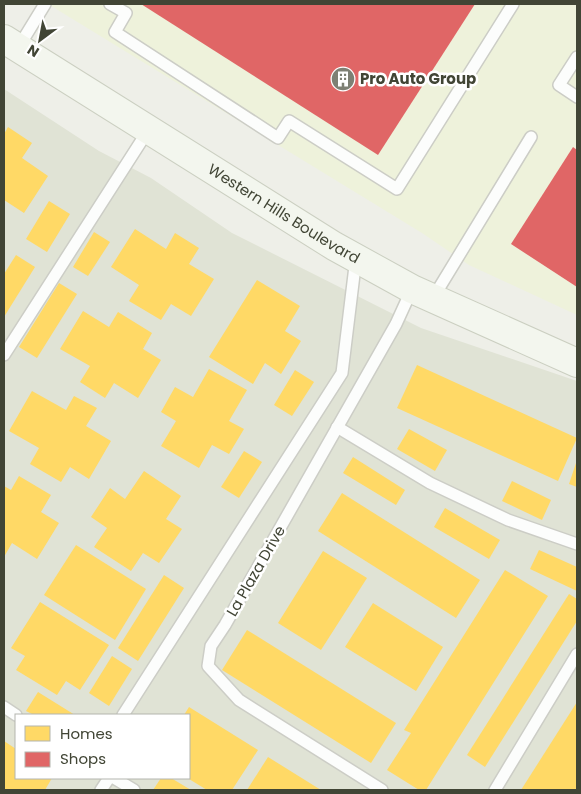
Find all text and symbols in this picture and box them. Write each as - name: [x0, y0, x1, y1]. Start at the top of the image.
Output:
- north arrow: [15, 15, 65, 65]
- text: N: [23, 40, 43, 62]
- building icon: Pro Auto Group: [330, 66, 356, 92]
- place label: Pro Auto Group: [360, 68, 476, 89]
- street label: Western Hills Boulevard: [204, 159, 364, 268]
- street label: La Plaza Drive: [221, 521, 290, 620]
- legend: [15, 714, 190, 779]
- text: Homes: [60, 723, 113, 744]
- text: Shops: [60, 748, 106, 769]

